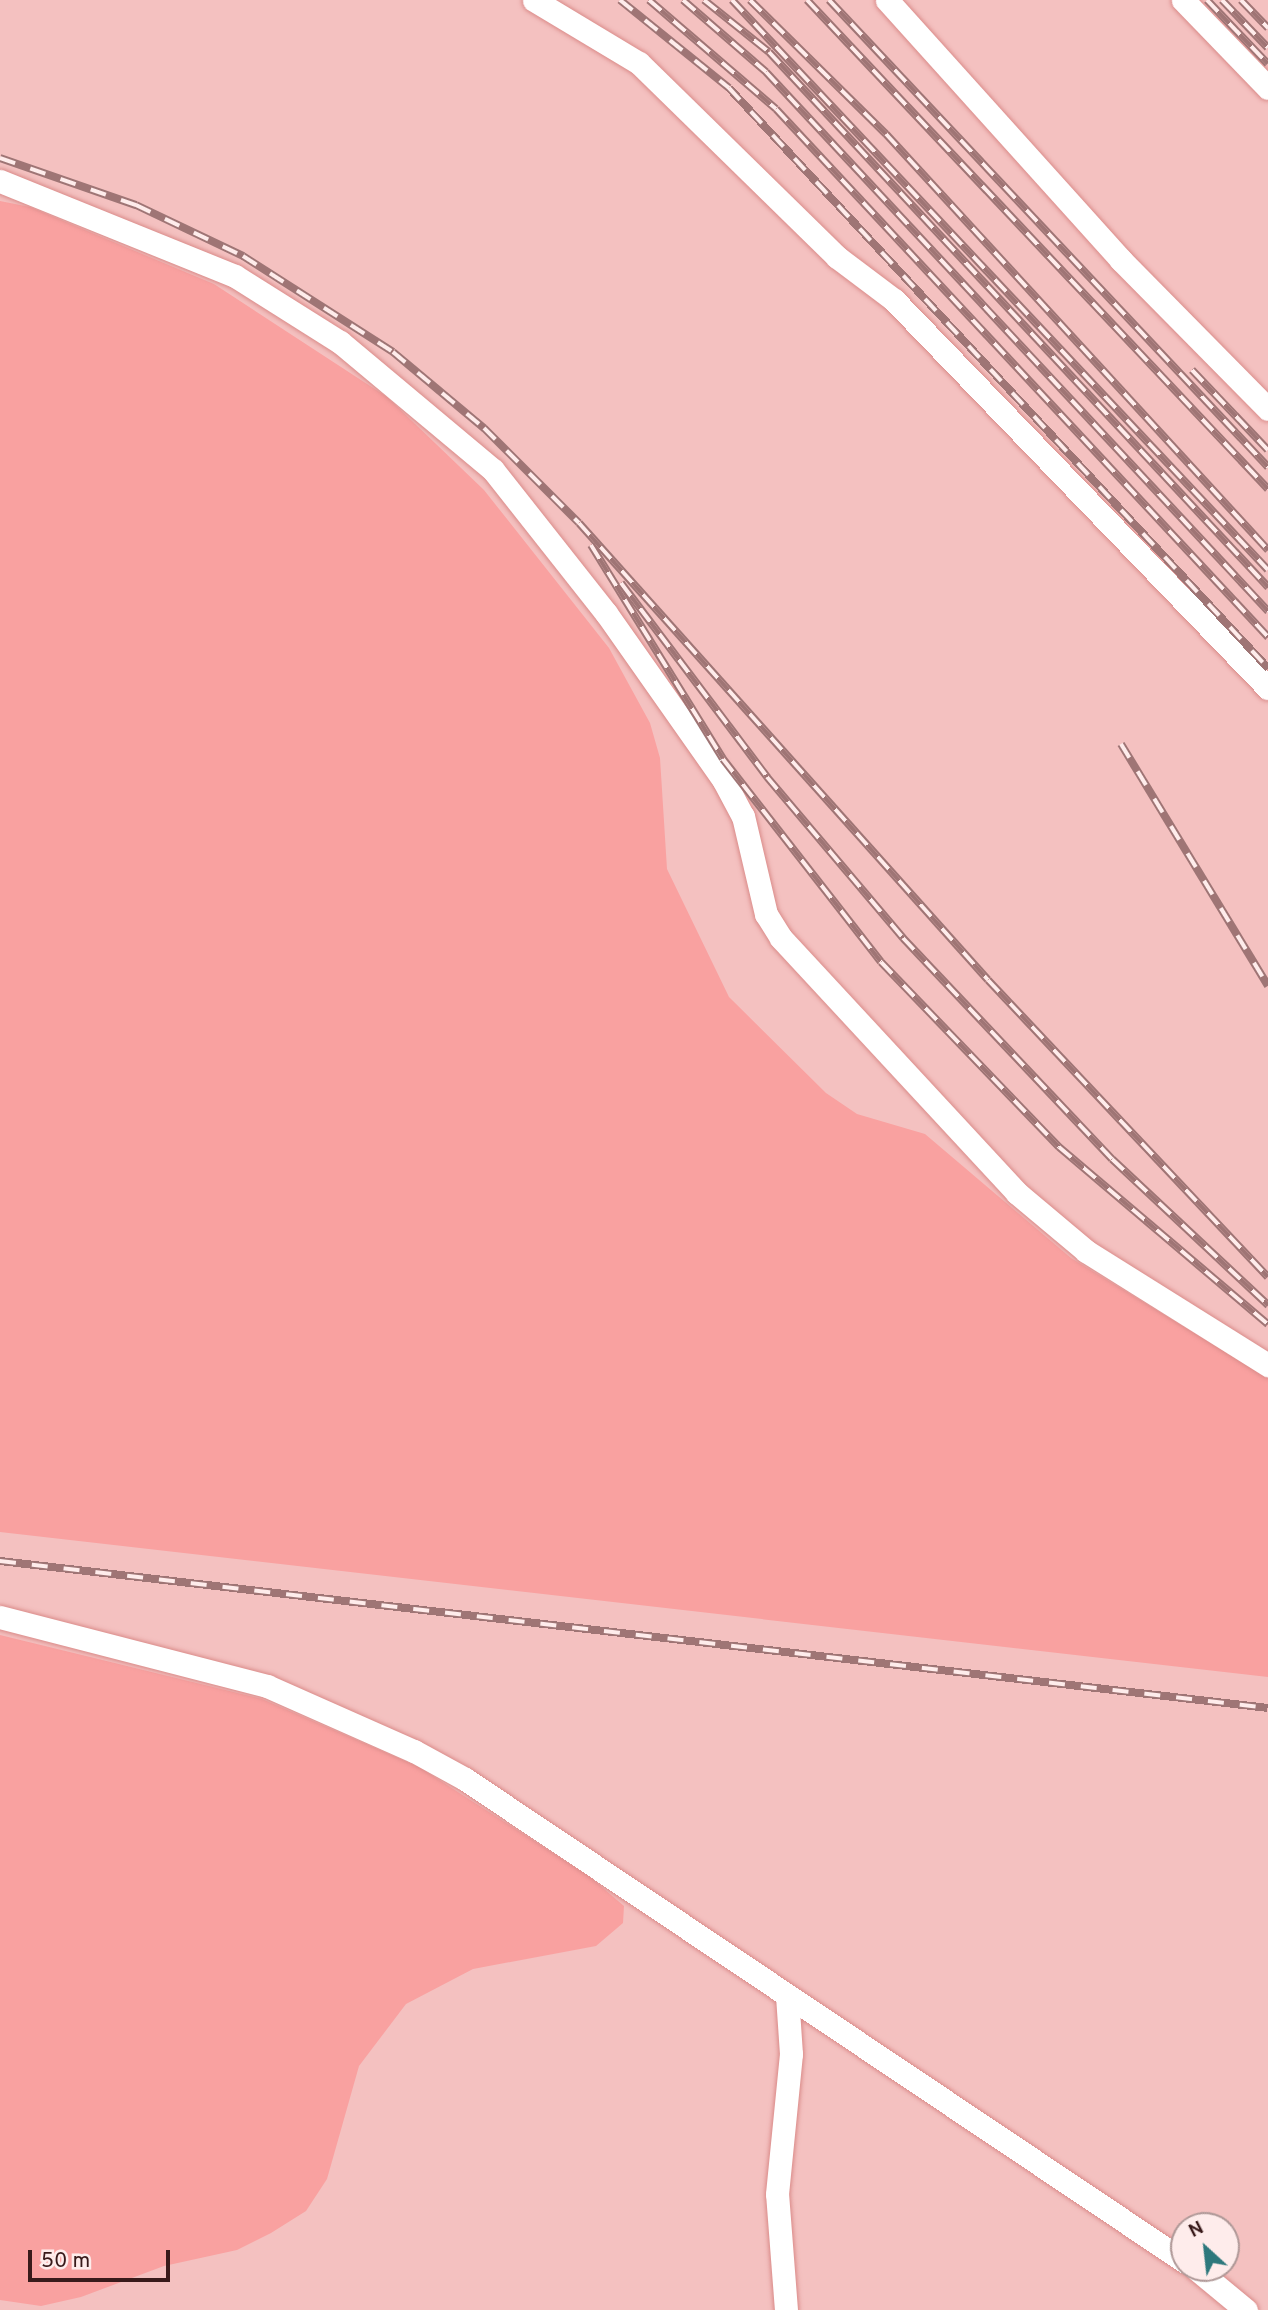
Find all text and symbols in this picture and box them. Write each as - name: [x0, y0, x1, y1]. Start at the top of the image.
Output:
- north arrow: [1170, 2212, 1240, 2282]
- text: N: [1185, 2216, 1208, 2244]
- scale bar: [32, 2236, 173, 2280]
- text: 50 m: [41, 2248, 90, 2275]

